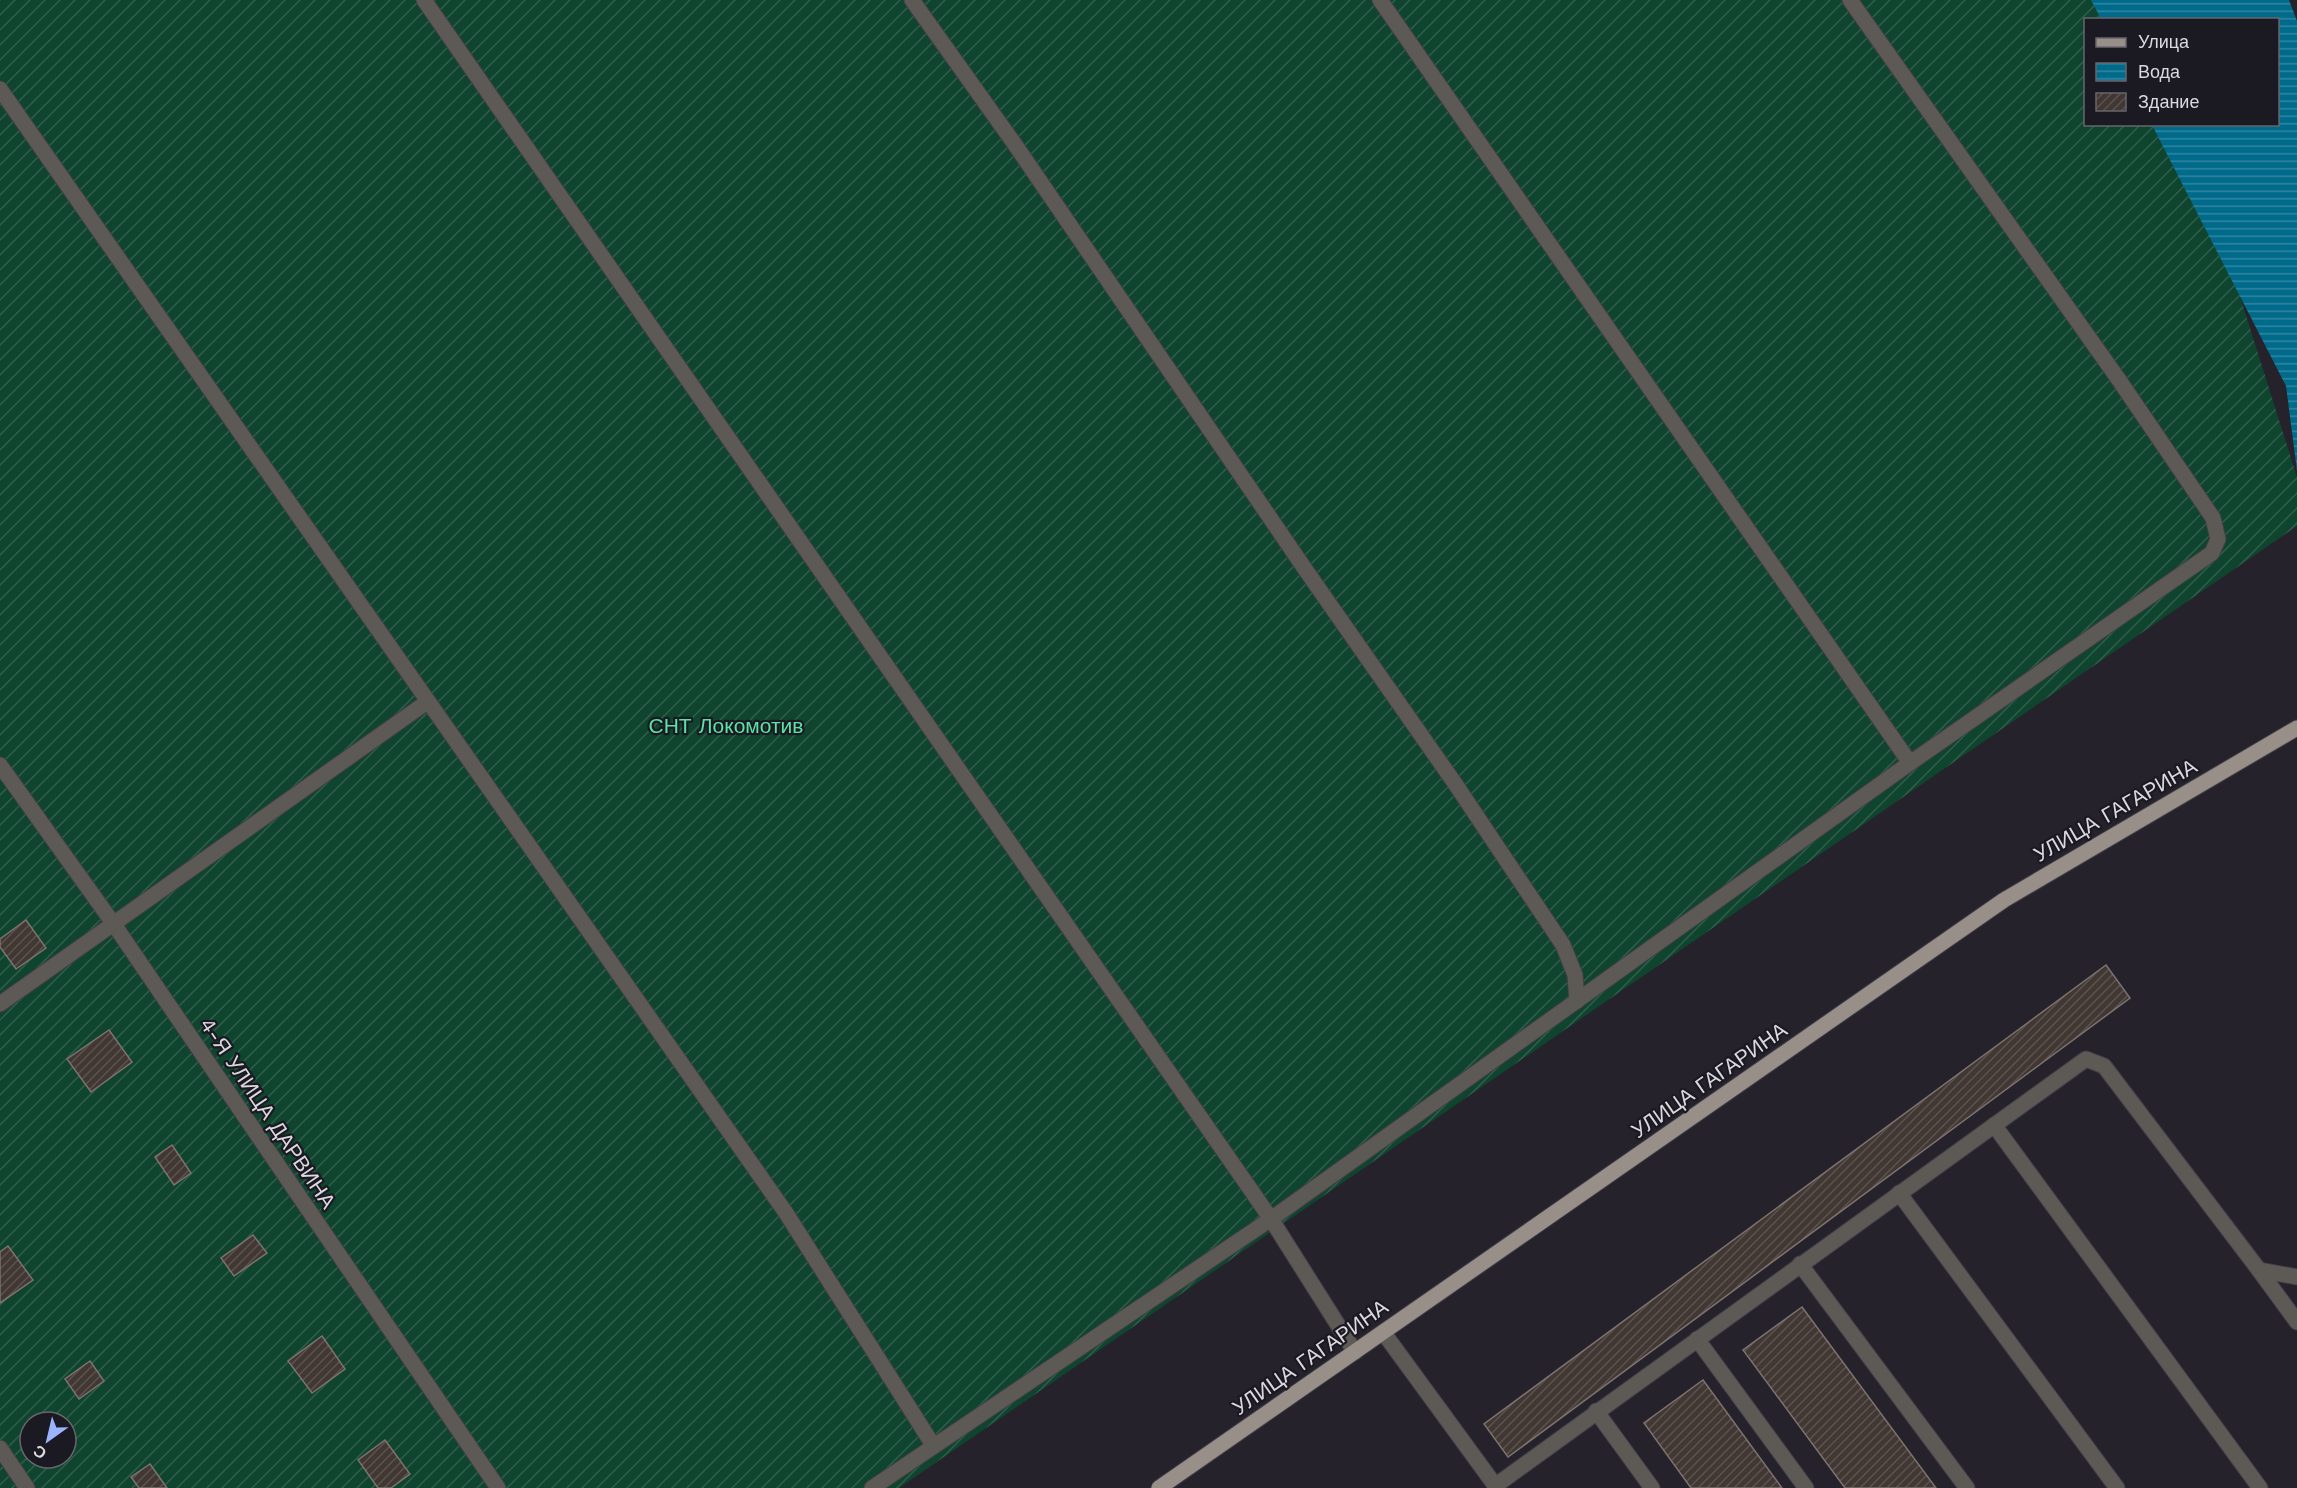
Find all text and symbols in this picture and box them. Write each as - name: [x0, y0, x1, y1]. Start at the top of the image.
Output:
- legend: [2084, 18, 2279, 126]
- text: Улица: [2138, 31, 2190, 52]
- text: Вода: [2138, 61, 2181, 82]
- text: Здание: [2138, 91, 2199, 112]
- park label: СНТ Локомотив: [648, 713, 804, 738]
- street label: УЛИЦА ГАГАРИНА: [2029, 753, 2201, 867]
- street label: 4-Я УЛИЦА ДАРВИНА: [195, 1013, 341, 1213]
- street label: УЛИЦА ГАГАРИНА: [1626, 1017, 1792, 1143]
- street label: УЛИЦА ГАГАРИНА: [1227, 1294, 1393, 1420]
- north arrow: [18, 1410, 78, 1470]
- text: С: [29, 1441, 50, 1463]

